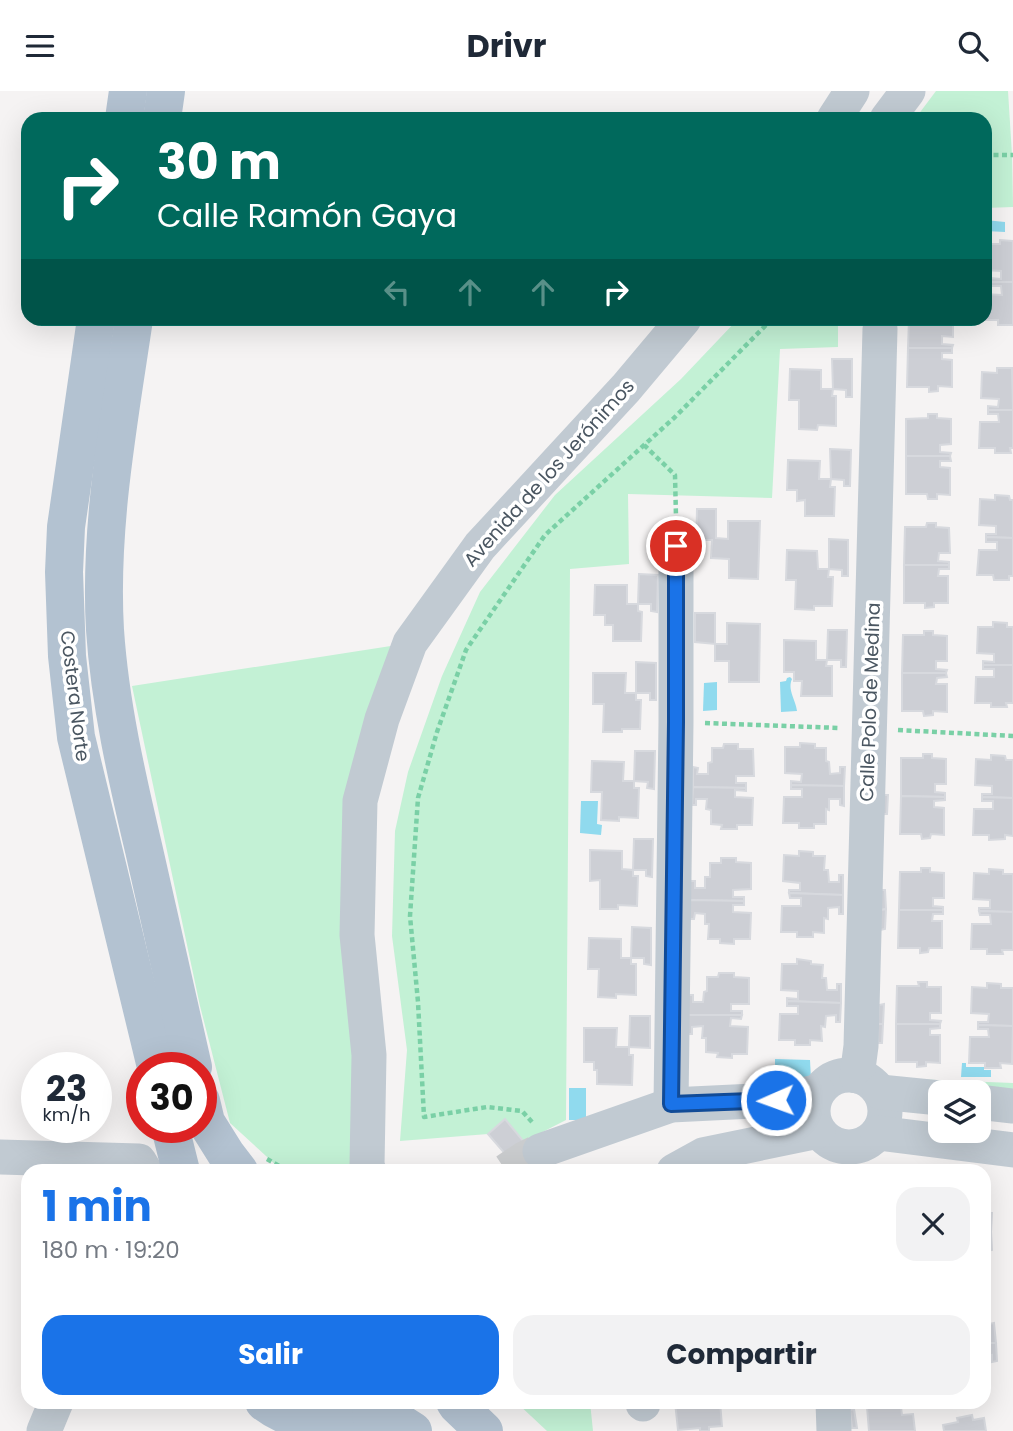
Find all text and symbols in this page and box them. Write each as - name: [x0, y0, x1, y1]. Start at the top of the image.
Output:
- text: Drivr: [466, 23, 547, 68]
- icon: menu: [21, 27, 59, 65]
- icon: search: [954, 27, 992, 65]
- text: 30 m: [157, 128, 281, 196]
- icon: right: [42, 140, 133, 231]
- text: Calle Ramón Gaya: [157, 193, 457, 238]
- icon: left: [378, 273, 416, 311]
- icon: ahead: [451, 273, 489, 311]
- icon: ahead: [524, 273, 562, 311]
- icon: right: [597, 273, 635, 311]
- street label: Avenida de los Jerónimos: [457, 373, 641, 573]
- pin: [646, 516, 706, 576]
- icon: arrive: [657, 527, 695, 565]
- street label: Calle Polo de Medina: [853, 602, 887, 802]
- street label: Costera Norte: [54, 629, 96, 763]
- speed limit sign: 30: [126, 1052, 217, 1143]
- position arrow: [739, 1063, 813, 1137]
- text: 23: [46, 1064, 87, 1113]
- map controls: [928, 1080, 991, 1143]
- button: layers: [928, 1080, 991, 1143]
- text: km/h: [43, 1102, 90, 1127]
- text: 1 min: [42, 1177, 152, 1236]
- button: close: [896, 1187, 970, 1261]
- text: 180 m · 19:20: [42, 1234, 180, 1266]
- button: Salir: [42, 1315, 499, 1395]
- button: Compartir: [513, 1315, 970, 1395]

